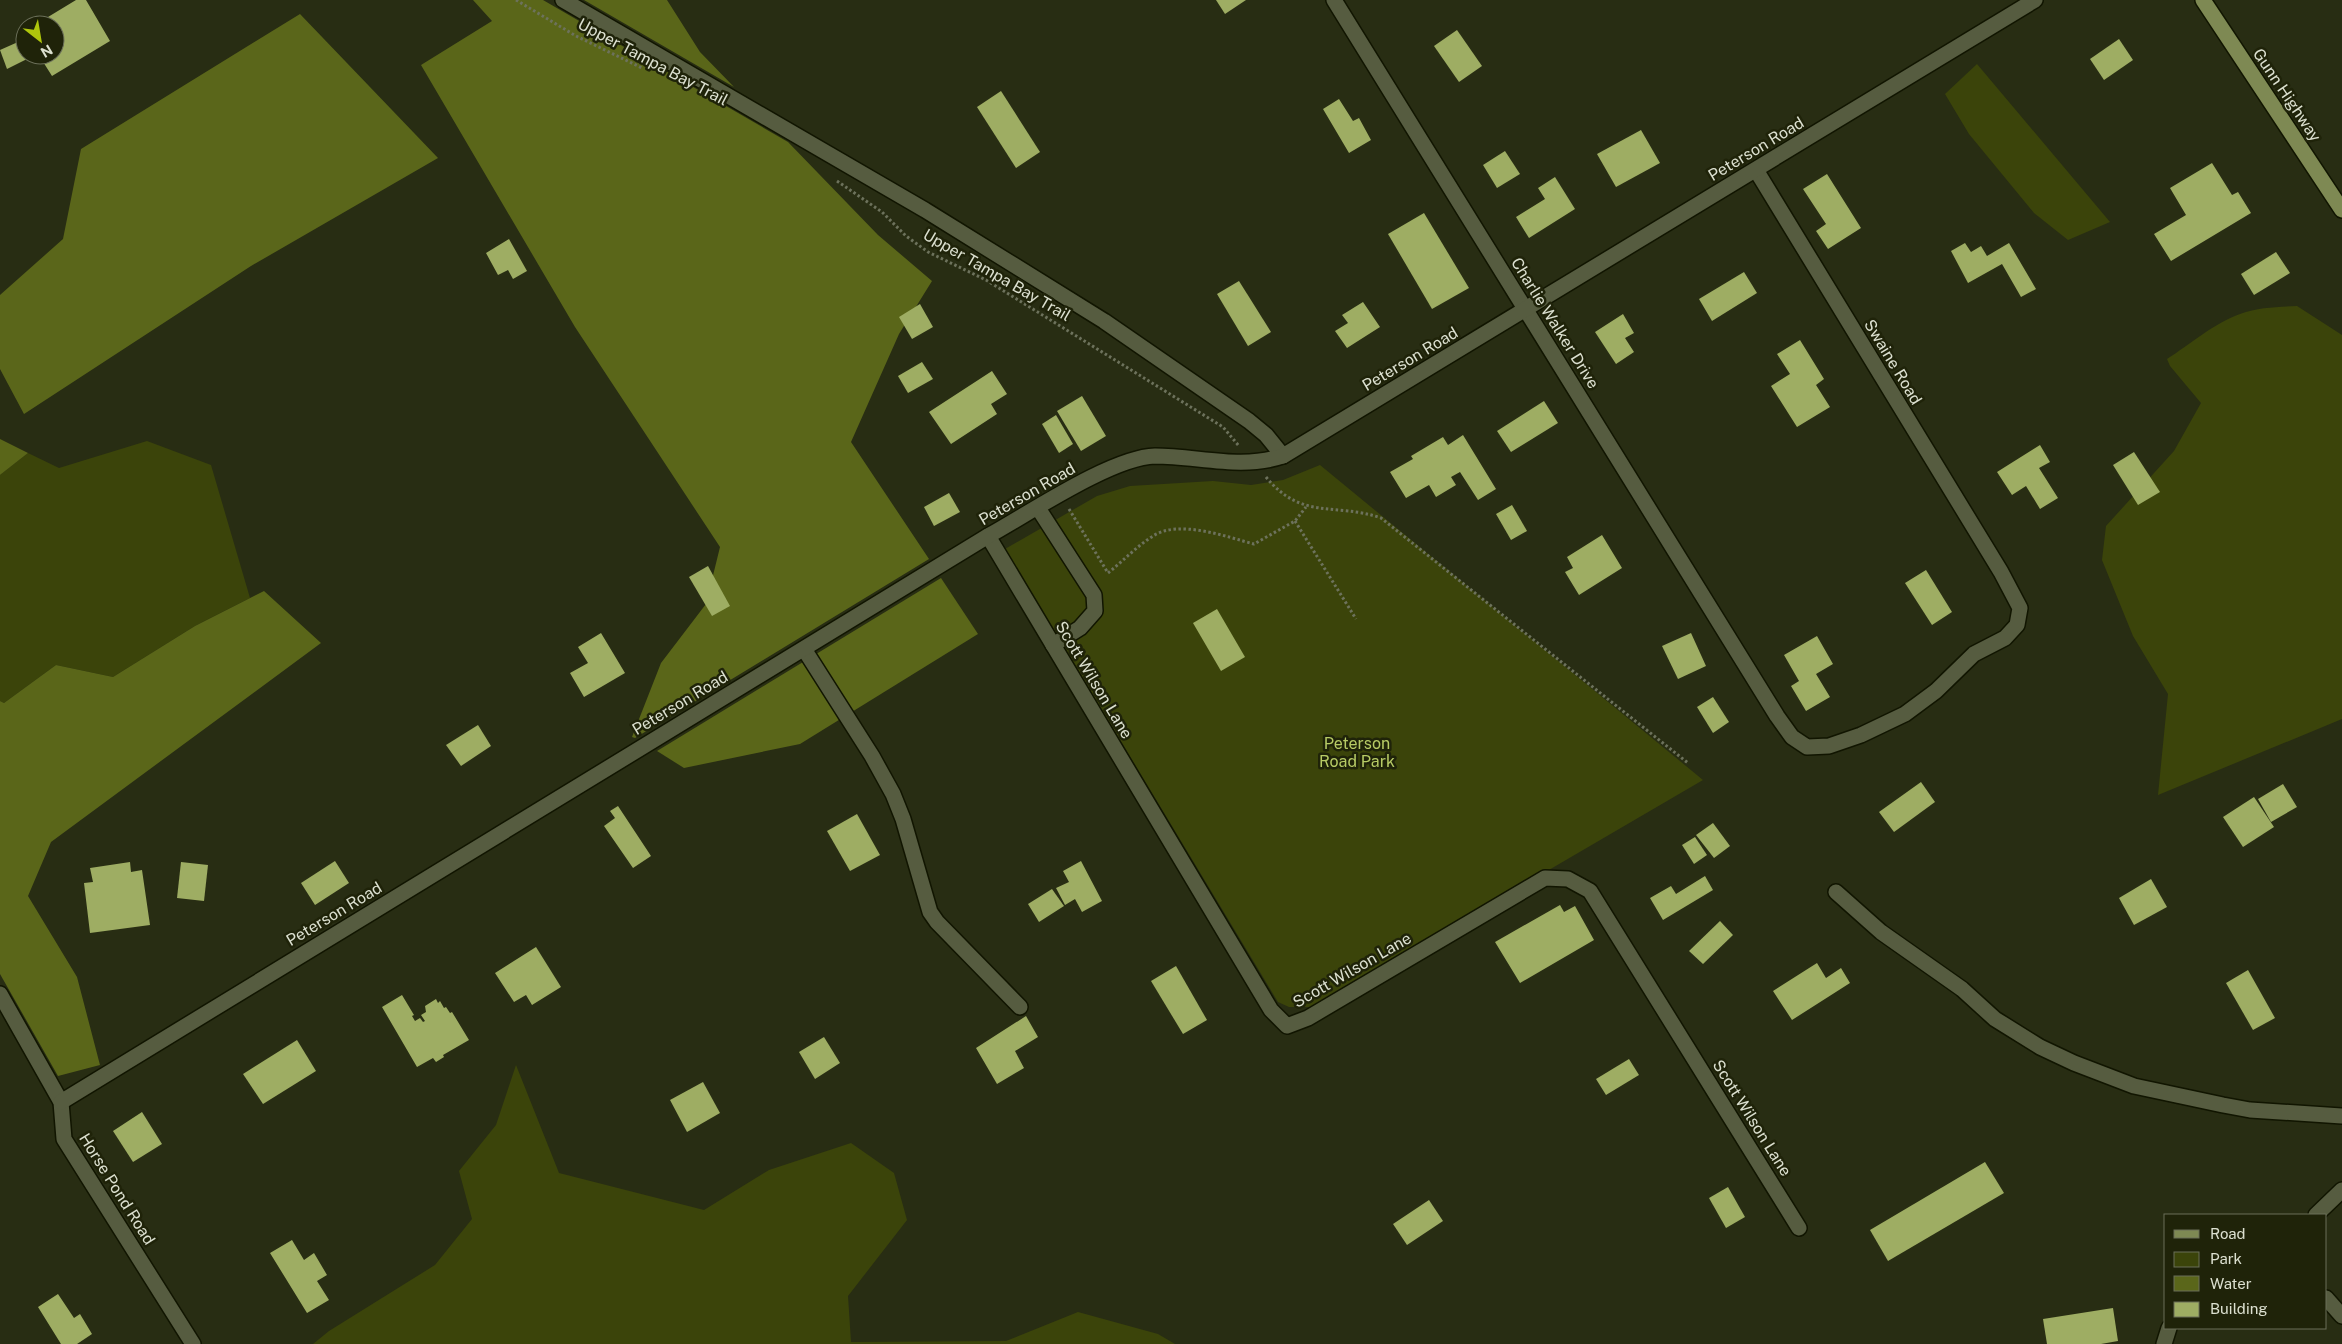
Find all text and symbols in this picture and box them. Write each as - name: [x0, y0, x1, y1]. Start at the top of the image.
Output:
- street label: Upper Tampa Bay Trail: [575, 14, 731, 110]
- north arrow: [15, 15, 65, 65]
- text: N: [38, 41, 56, 61]
- street label: Gunn Highway: [2249, 45, 2325, 145]
- street label: Peterson Road: [1705, 113, 1807, 185]
- street label: Upper Tampa Bay Trail: [920, 225, 1074, 325]
- street label: Charlie Walker Drive: [1507, 254, 1603, 392]
- street label: Swaine Road: [1860, 316, 1926, 408]
- street label: Peterson Road: [1359, 323, 1461, 395]
- street label: Peterson Road: [975, 459, 1079, 529]
- street label: Scott Wilson Lane: [1051, 618, 1137, 742]
- street label: Peterson Road: [629, 667, 731, 739]
- park label: Peterson Road Park: [1319, 734, 1395, 771]
- street label: Peterson Road: [283, 878, 385, 950]
- street label: Scott Wilson Lane: [1289, 928, 1415, 1012]
- street label: Scott Wilson Lane: [1709, 1056, 1795, 1180]
- street label: Horse Pond Road: [75, 1130, 159, 1248]
- legend: [2164, 1214, 2327, 1329]
- text: Road: [2210, 1225, 2246, 1242]
- text: Park: [2210, 1250, 2242, 1267]
- text: Water: [2210, 1275, 2252, 1292]
- text: Building: [2210, 1300, 2268, 1317]

